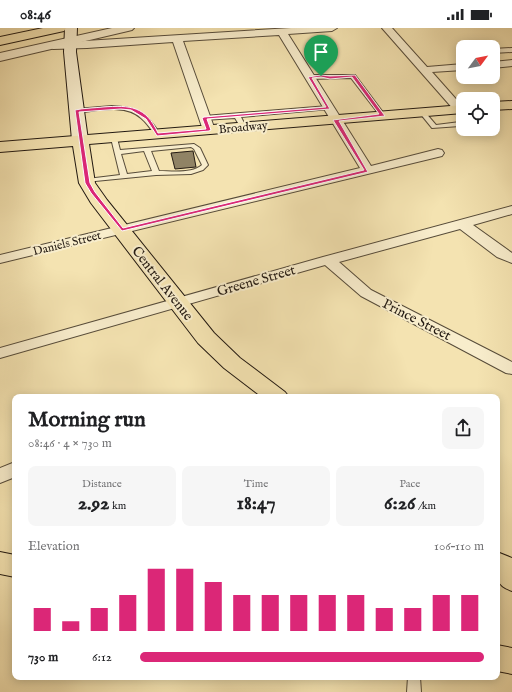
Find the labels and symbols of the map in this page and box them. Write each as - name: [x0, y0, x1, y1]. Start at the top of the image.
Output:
- pin: [304, 35, 338, 76]
- north arrow: [456, 40, 500, 84]
- street label: Broadway: [218, 118, 268, 137]
- street label: Daniels Street: [31, 228, 103, 259]
- street label: Central Avenue: [128, 243, 197, 325]
- street label: Greene Street: [215, 261, 298, 301]
- street label: Prince Street: [379, 295, 454, 345]

